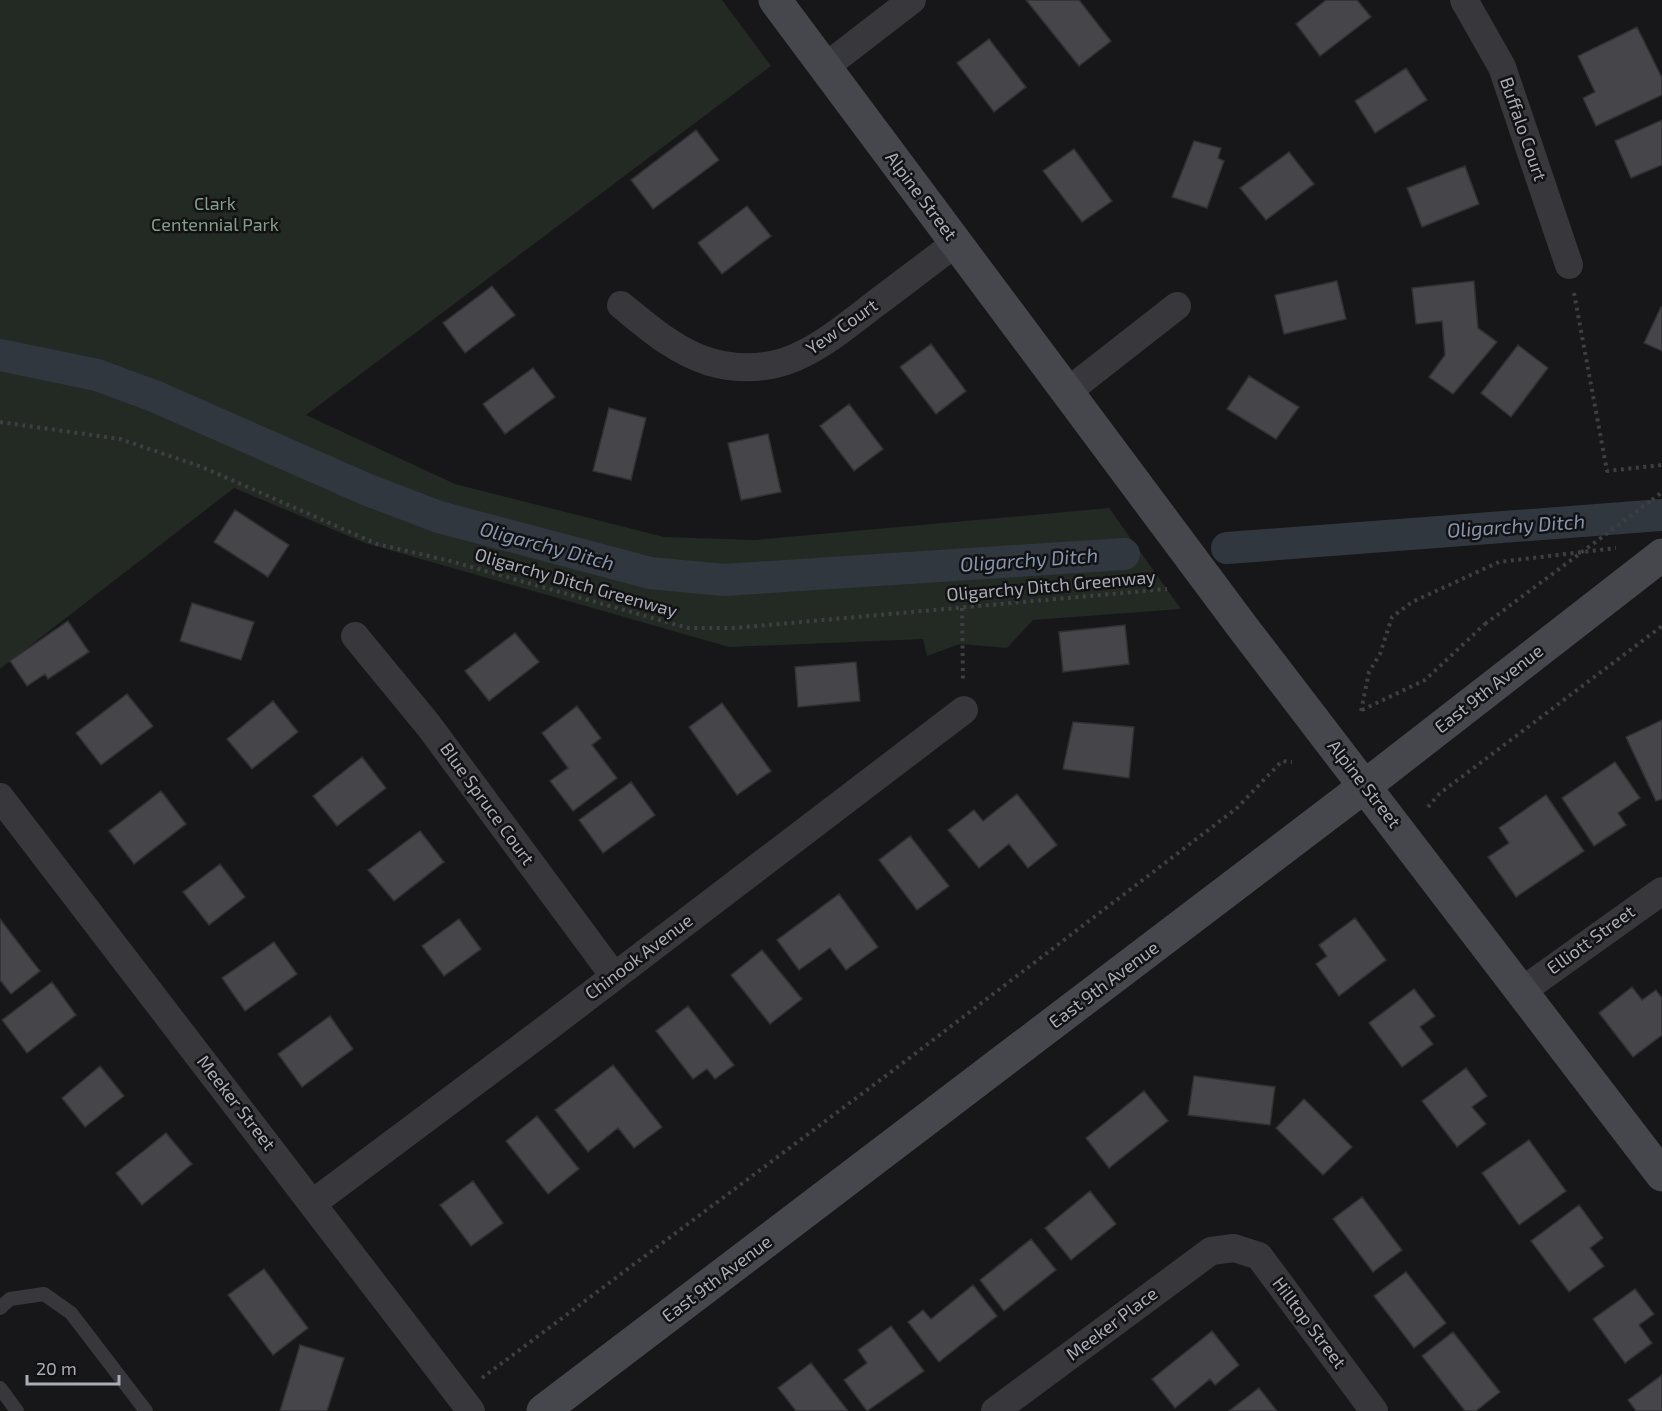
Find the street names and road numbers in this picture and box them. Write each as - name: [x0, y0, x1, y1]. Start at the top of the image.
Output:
- street label: Buffalo Court: [1496, 74, 1552, 184]
- street label: Alpine Street: [881, 147, 962, 244]
- street label: Yew Court: [802, 294, 881, 359]
- street label: Oligarchy Ditch Greenway: [472, 543, 681, 622]
- street label: Oligarchy Ditch Greenway: [945, 565, 1157, 605]
- street label: East 9th Avenue: [1430, 639, 1547, 737]
- street label: Alpine Street: [1324, 735, 1406, 832]
- street label: Blue Spruce Court: [436, 738, 540, 869]
- street label: Elliott Street: [1542, 900, 1639, 978]
- street label: Chinook Avenue: [580, 909, 697, 1004]
- street label: East 9th Avenue: [1044, 936, 1163, 1033]
- street label: Meeker Street: [193, 1050, 281, 1154]
- street label: East 9th Avenue: [657, 1230, 776, 1327]
- street label: Hilltop Street: [1268, 1272, 1351, 1372]
- street label: Meeker Place: [1061, 1282, 1161, 1365]

